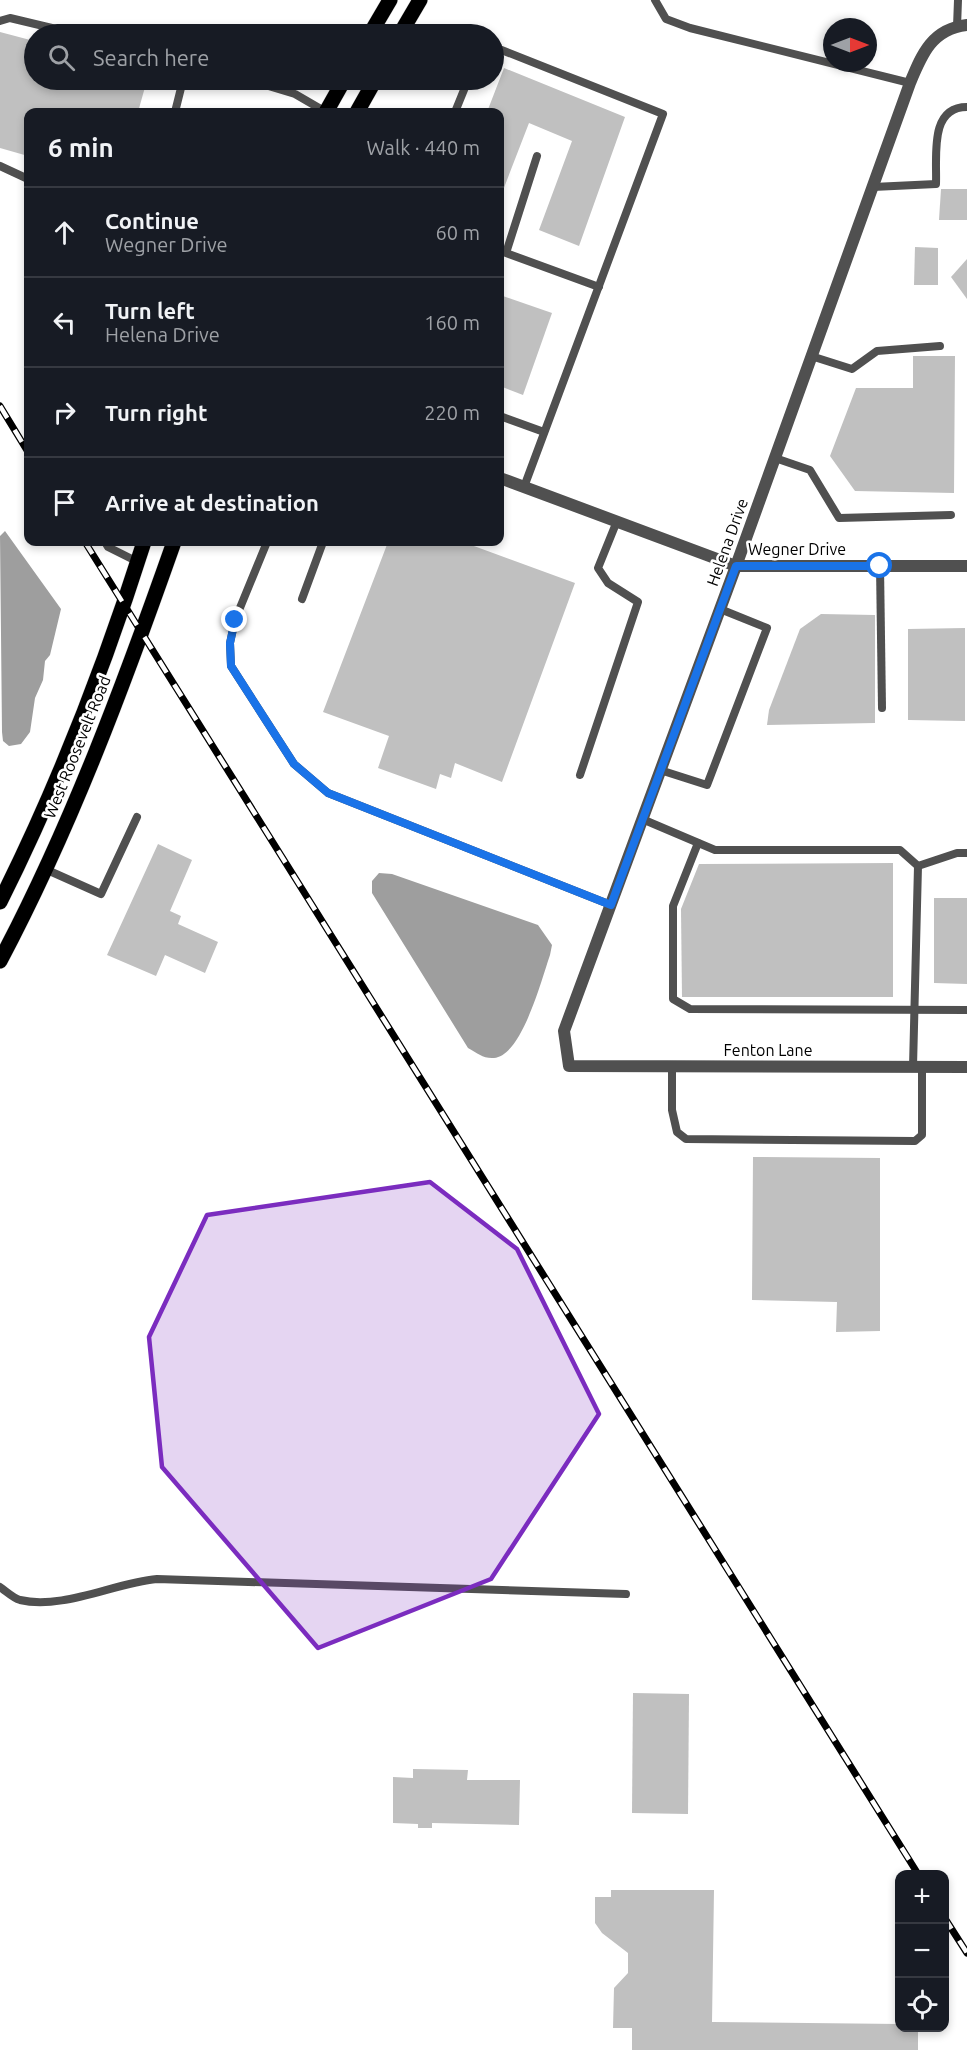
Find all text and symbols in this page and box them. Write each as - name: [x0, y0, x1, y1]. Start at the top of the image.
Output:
- north arrow: [823, 18, 877, 72]
- search box: [24, 24, 504, 90]
- icon: search: [45, 41, 78, 74]
- text: Search here: [93, 45, 209, 70]
- text: 6 min: [48, 133, 114, 162]
- text: Walk · 440 m: [367, 136, 480, 159]
- text: Continue: [105, 208, 199, 233]
- icon: ahead: [48, 216, 81, 249]
- text: 60 m: [436, 221, 480, 244]
- text: Wegner Drive: [105, 233, 228, 256]
- text: Turn left: [105, 298, 195, 323]
- icon: left: [48, 306, 81, 339]
- text: 160 m: [424, 311, 480, 334]
- text: Helena Drive: [105, 323, 220, 346]
- icon: right: [48, 396, 81, 429]
- text: Turn right: [105, 400, 207, 425]
- text: 220 m: [424, 401, 480, 424]
- icon: arrive: [48, 486, 81, 519]
- text: Arrive at destination: [105, 490, 319, 515]
- street label: Helena Drive: [703, 496, 751, 588]
- street label: Wegner Drive: [748, 540, 846, 558]
- route start: [866, 552, 892, 578]
- route end: [221, 606, 247, 632]
- street label: West Roosevelt Road: [40, 673, 114, 821]
- street label: Fenton Lane: [723, 1041, 813, 1059]
- map controls: [895, 1870, 949, 2032]
- button: +: [895, 1870, 949, 1924]
- button: −: [895, 1924, 949, 1978]
- button: locate: [895, 1978, 949, 2032]

